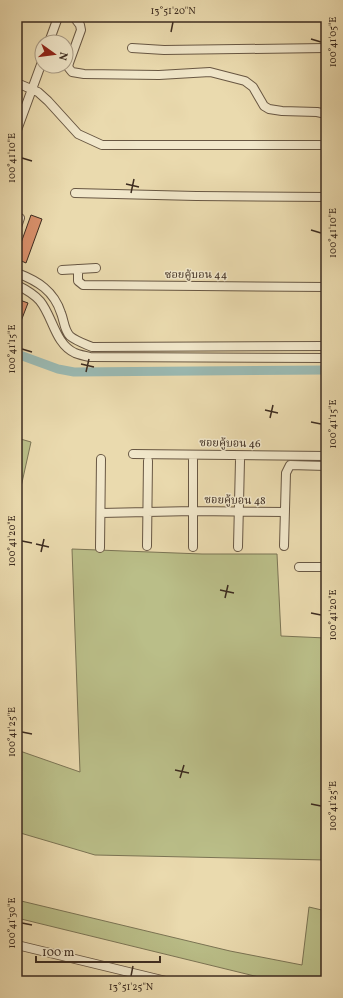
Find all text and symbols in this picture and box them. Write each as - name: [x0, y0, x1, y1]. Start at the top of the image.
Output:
- text: 13°51'20"N: [150, 4, 196, 18]
- text: 100°41'05"E: [326, 17, 340, 67]
- north arrow: [34, 34, 74, 74]
- text: N: [54, 50, 70, 62]
- text: 100°41'10"E: [5, 133, 19, 183]
- text: 100°41'10"E: [326, 208, 340, 258]
- street label: ซอยคู้บอน 44: [165, 268, 228, 283]
- text: 100°41'15"E: [5, 325, 19, 373]
- text: 100°41'15"E: [326, 400, 340, 448]
- street label: ซอยคู้บอน 46: [199, 436, 261, 452]
- street label: ซอยคู้บอน 48: [204, 493, 266, 509]
- text: 100°41'20"E: [5, 515, 19, 567]
- text: 100°41'20"E: [326, 589, 340, 641]
- text: 100°41'25"E: [5, 707, 19, 757]
- text: 100°41'25"E: [326, 781, 340, 831]
- text: 100°41'30"E: [5, 898, 19, 948]
- scale bar: [36, 938, 160, 964]
- text: 100 m: [42, 945, 75, 961]
- text: 13°51'25"N: [109, 980, 154, 994]

